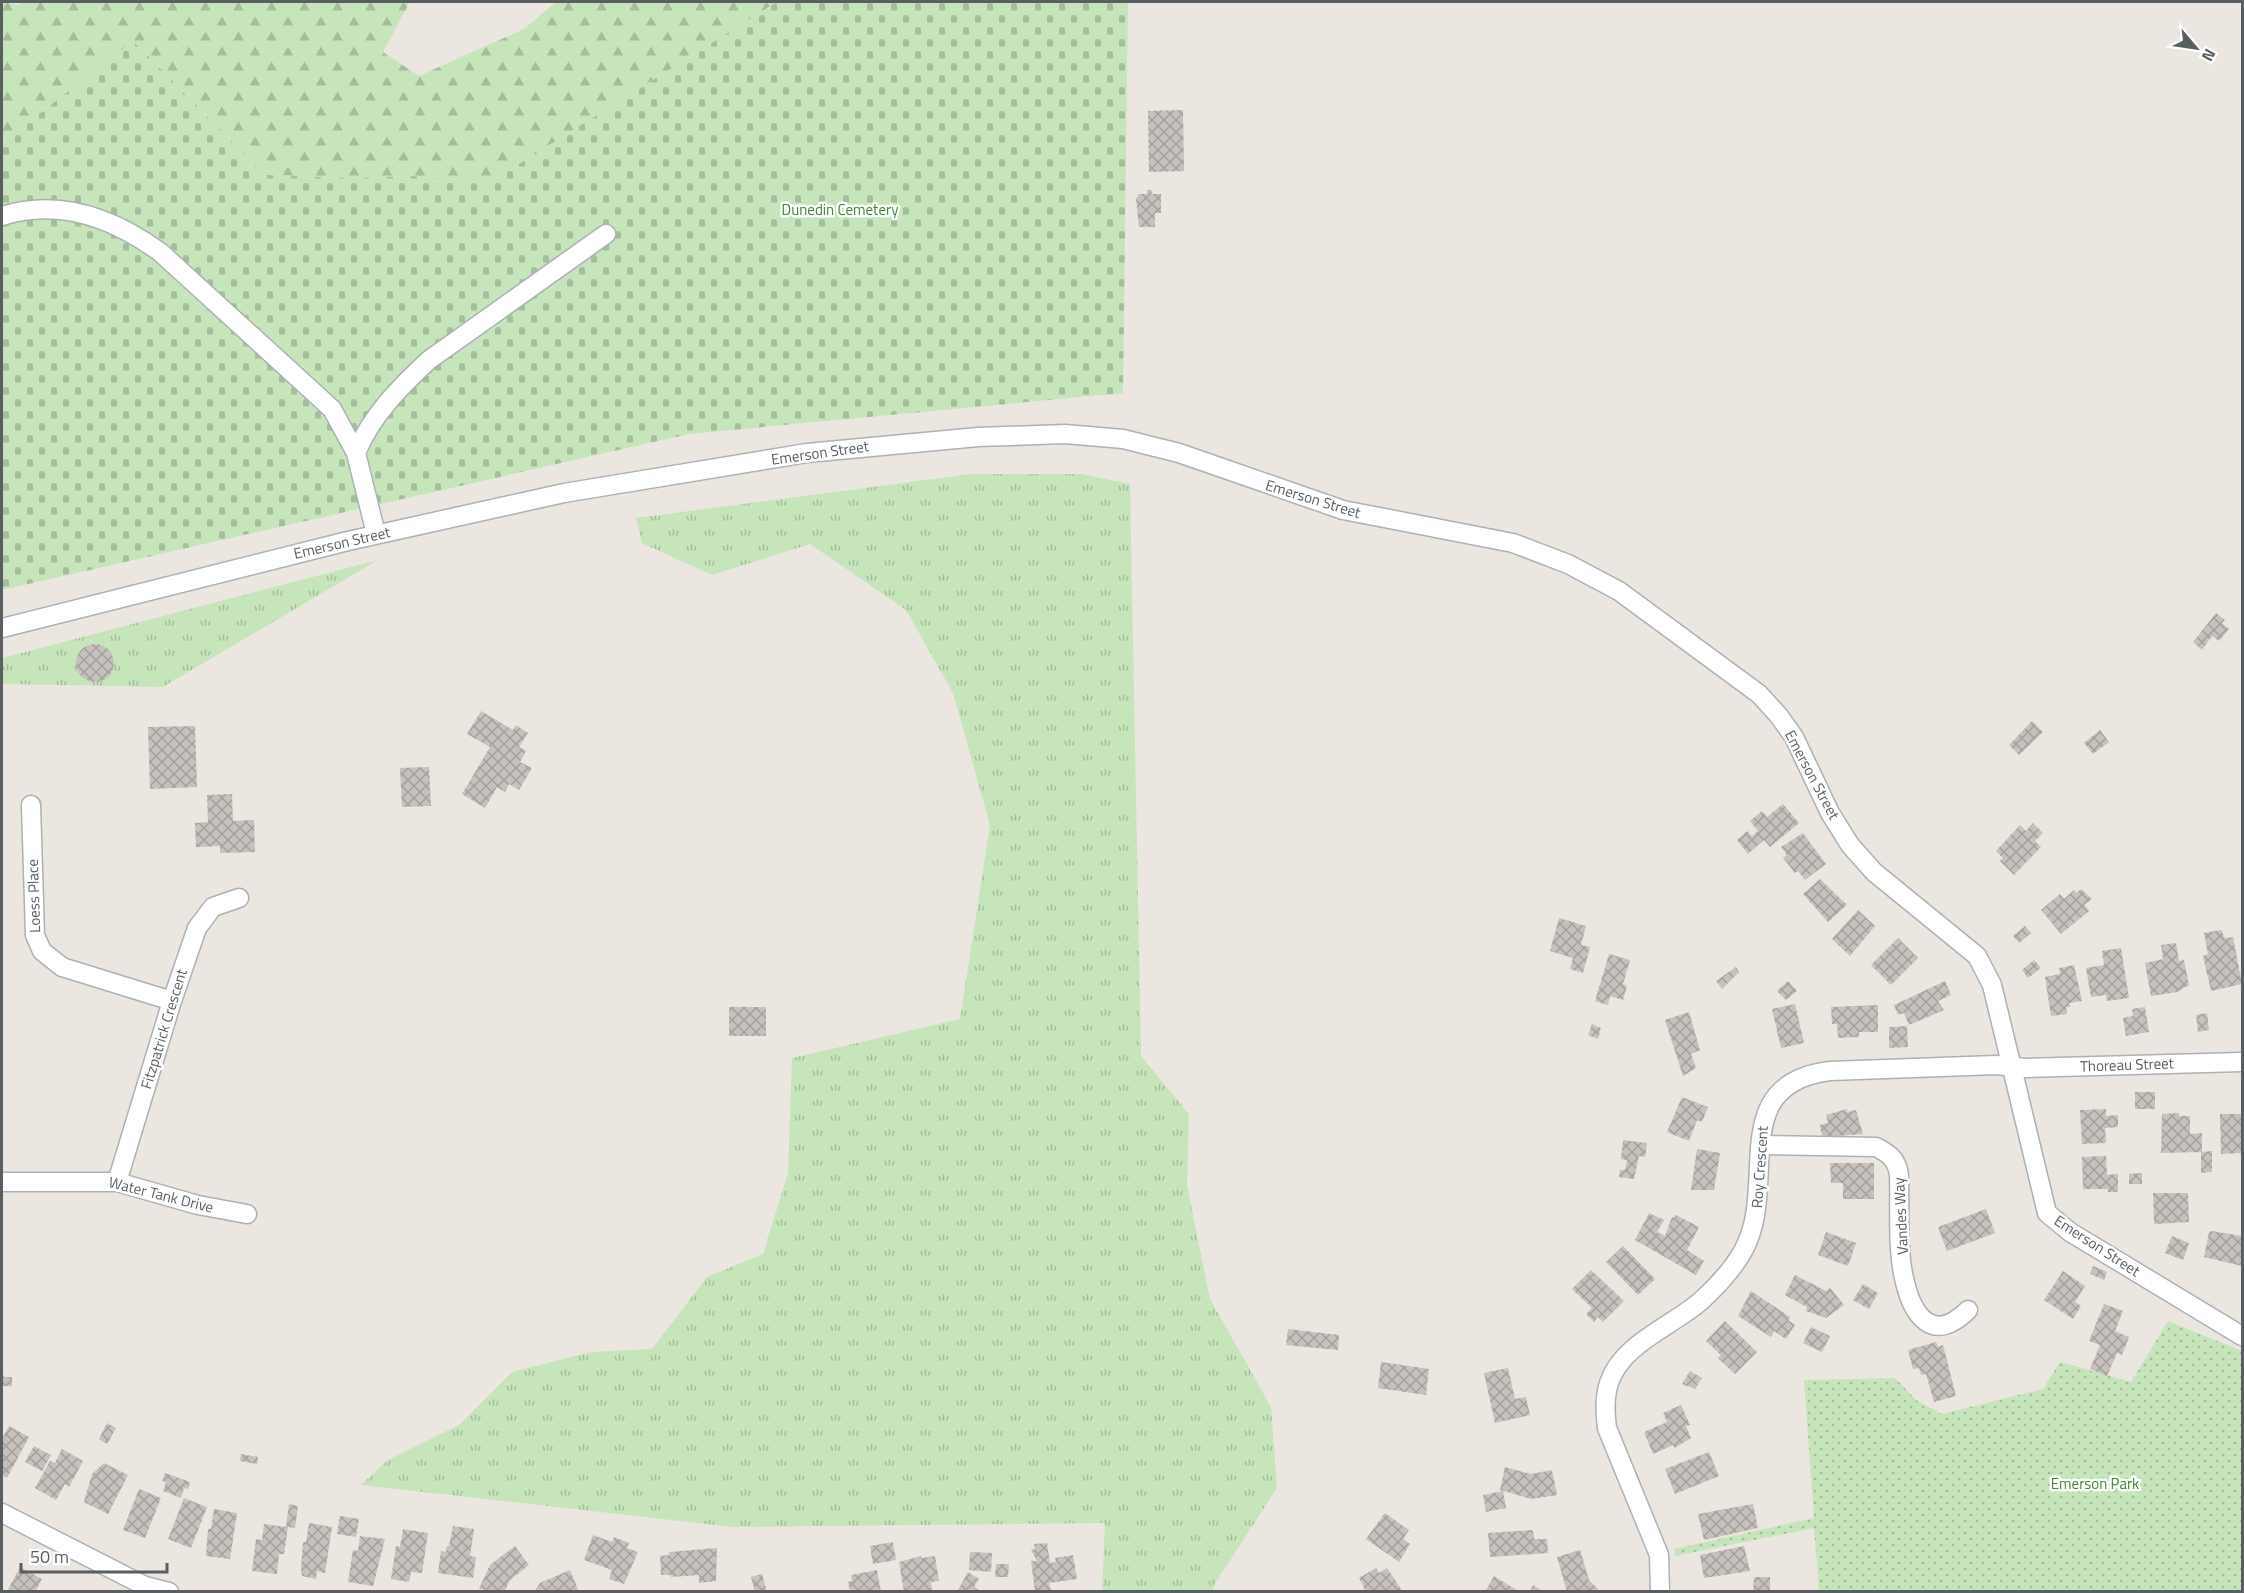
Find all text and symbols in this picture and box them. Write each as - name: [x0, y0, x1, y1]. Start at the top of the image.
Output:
- north arrow: [2166, 18, 2226, 78]
- text: N: [2196, 45, 2222, 66]
- park label: Dunedin Cemetery: [782, 198, 898, 221]
- street label: Emerson Street: [770, 434, 871, 471]
- street label: Emerson Street: [1263, 473, 1364, 524]
- street label: Emerson Street: [291, 520, 393, 565]
- street label: Emerson Street: [1779, 726, 1846, 824]
- street label: Loess Place: [21, 859, 46, 933]
- street label: Fitzpatrick Crescent: [134, 965, 193, 1092]
- street label: Thoreau Street: [2080, 1051, 2175, 1078]
- street label: Roy Crescent: [1745, 1124, 1774, 1209]
- street label: Water Tank Drive: [106, 1170, 216, 1219]
- street label: Vandes Way: [1887, 1177, 1914, 1255]
- street label: Emerson Street: [2050, 1209, 2145, 1282]
- park label: Emerson Park: [2051, 1472, 2139, 1495]
- scale bar: [21, 1536, 166, 1574]
- text: 50 m: [30, 1543, 69, 1570]

